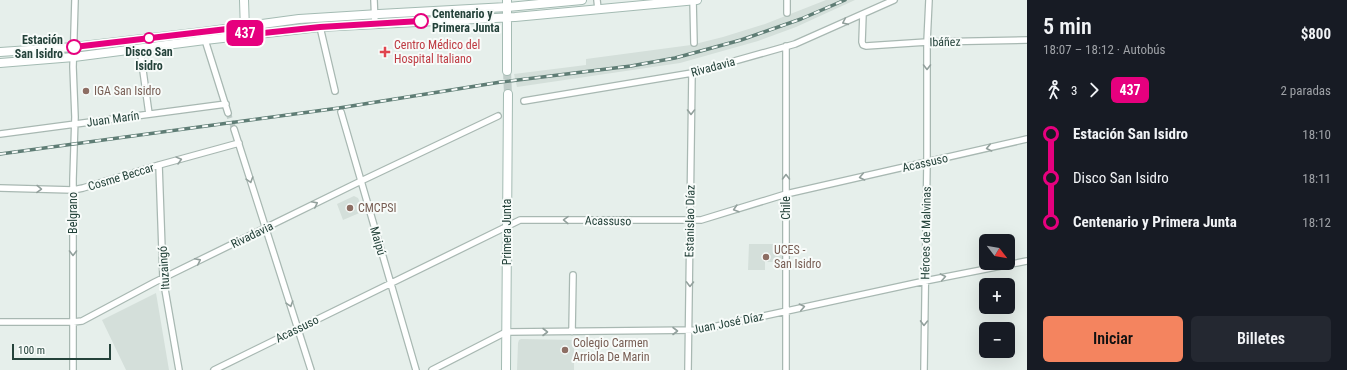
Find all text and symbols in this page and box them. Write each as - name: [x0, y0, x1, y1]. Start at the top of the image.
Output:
- place label: Centenario y Primera Junta: [432, 7, 500, 35]
- marker: Centenario y Primera Junta: [413, 13, 429, 29]
- text: 5 min: [1043, 14, 1092, 39]
- one-way arrow: [842, 17, 850, 25]
- line badge: 437: [222, 20, 268, 46]
- text: 437: [234, 25, 256, 41]
- text: $800: [1301, 25, 1331, 43]
- marker: Disco San Isidro: [143, 32, 155, 44]
- place label: Estación San Isidro: [15, 33, 63, 61]
- street label: Ibáñez: [929, 35, 961, 49]
- place label: Centro Médico del Hospital Italiano: [394, 38, 480, 66]
- marker: Estación San Isidro: [66, 39, 82, 55]
- text: 18:07 – 18:12 · Autobús: [1043, 42, 1166, 57]
- place label: Disco San Isidro: [125, 45, 173, 73]
- marker: Centro Médico del Hospital Italiano: [379, 46, 391, 58]
- street label: Rivadavia: [689, 54, 737, 80]
- one-way arrow: [923, 64, 931, 70]
- icon: walk: [1043, 79, 1065, 101]
- icon: forward: [1083, 79, 1105, 101]
- text: 437: [1119, 82, 1141, 98]
- text: 3: [1071, 83, 1077, 98]
- text: 2 paradas: [1280, 83, 1331, 98]
- place label: IGA San Isidro: [94, 84, 161, 98]
- marker: IGA San Isidro: [81, 86, 91, 96]
- street label: Juan Marín: [86, 108, 140, 130]
- one-way arrow: [687, 109, 696, 115]
- text: Estación San Isidro: [1073, 125, 1188, 143]
- text: 18:10: [1302, 127, 1331, 142]
- one-way arrow: [986, 144, 992, 152]
- street label: Acassuso: [901, 151, 949, 175]
- one-way arrow: [175, 156, 182, 164]
- street label: Cosme Beccar: [86, 160, 156, 194]
- text: Disco San Isidro: [1073, 169, 1169, 187]
- text: 18:11: [1302, 171, 1331, 186]
- one-way arrow: [859, 173, 865, 181]
- one-way arrow: [782, 174, 790, 180]
- one-way arrow: [245, 177, 254, 184]
- one-way arrow: [36, 185, 42, 193]
- street label: Estanislao Díaz: [682, 185, 698, 257]
- street label: Héroes de Malvinas: [918, 186, 934, 280]
- street label: Belgrano: [66, 192, 80, 234]
- street label: Chile: [779, 196, 793, 220]
- street label: Primera Junta: [500, 199, 514, 265]
- one-way arrow: [311, 201, 318, 209]
- place label: CMCPSI: [358, 201, 397, 215]
- marker: CMCPSI: [345, 203, 355, 213]
- one-way arrow: [733, 204, 740, 213]
- text: Centenario y Primera Junta: [1073, 213, 1237, 231]
- street label: Acassuso: [585, 214, 631, 228]
- text: 18:12: [1302, 215, 1331, 230]
- one-way arrow: [563, 216, 569, 224]
- street label: Rivadavia: [229, 219, 276, 251]
- street label: Maipú: [367, 225, 389, 257]
- north arrow: [979, 234, 1015, 270]
- map controls: [979, 234, 1015, 358]
- place label: UCES - San Isidro: [774, 243, 821, 271]
- street label: Ituzaingó: [155, 246, 173, 290]
- one-way arrow: [69, 250, 78, 256]
- marker: UCES - San Isidro: [761, 252, 771, 262]
- one-way arrow: [194, 258, 202, 266]
- one-way arrow: [940, 274, 946, 282]
- button: +: [979, 278, 1015, 314]
- one-way arrow: [685, 281, 694, 287]
- one-way arrow: [285, 301, 293, 308]
- one-way arrow: [799, 304, 806, 312]
- street label: Juan José Díaz: [691, 309, 765, 337]
- street label: Acassuso: [273, 313, 321, 345]
- button: Iniciar: [1043, 316, 1183, 362]
- button: Billetes: [1191, 316, 1331, 362]
- one-way arrow: [920, 320, 929, 326]
- button: −: [979, 322, 1015, 358]
- one-way arrow: [672, 327, 678, 335]
- one-way arrow: [542, 328, 548, 336]
- place label: Colegio Carmen Arriola De Marin: [573, 336, 650, 364]
- scale bar: [12, 342, 111, 361]
- text: 100 m: [18, 344, 45, 357]
- marker: Colegio Carmen Arriola De Marin: [560, 345, 570, 355]

